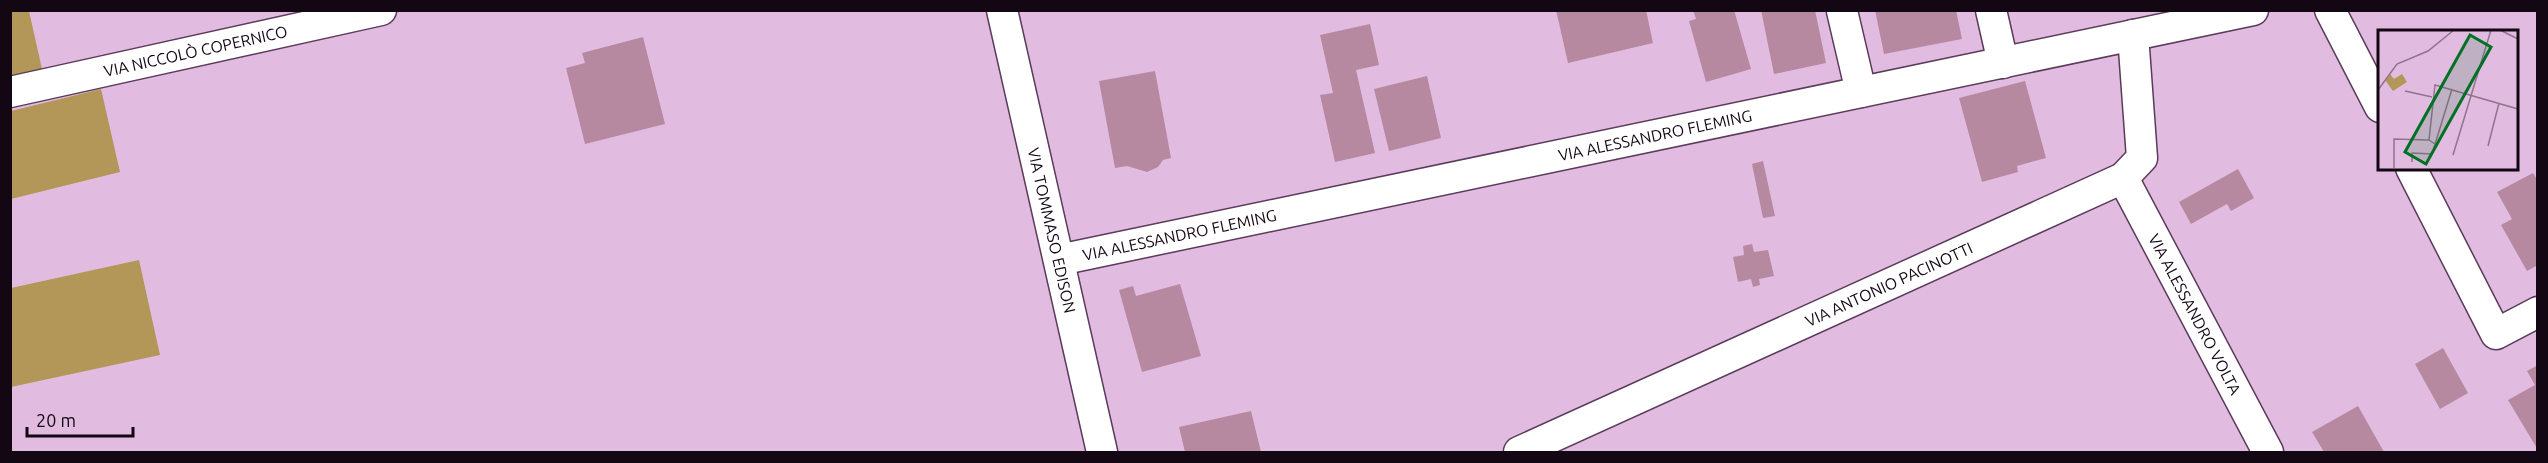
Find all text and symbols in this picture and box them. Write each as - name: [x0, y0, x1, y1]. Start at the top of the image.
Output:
- street label: VIA NICCOLÒ COPERNICO: [102, 22, 289, 80]
- inset map: [2378, 30, 2518, 170]
- street label: VIA ALESSANDRO FLEMING: [1557, 106, 1754, 164]
- street label: VIA TOMMASO EDISON: [1024, 146, 1079, 315]
- street label: VIA ALESSANDRO FLEMING: [1081, 206, 1278, 264]
- street label: VIA ALESSANDRO VOLTA: [2145, 231, 2245, 398]
- street label: VIA ANTONIO PACINOTTI: [1802, 239, 1975, 330]
- scale bar: [27, 400, 134, 438]
- text: 20 m: [36, 410, 76, 430]

